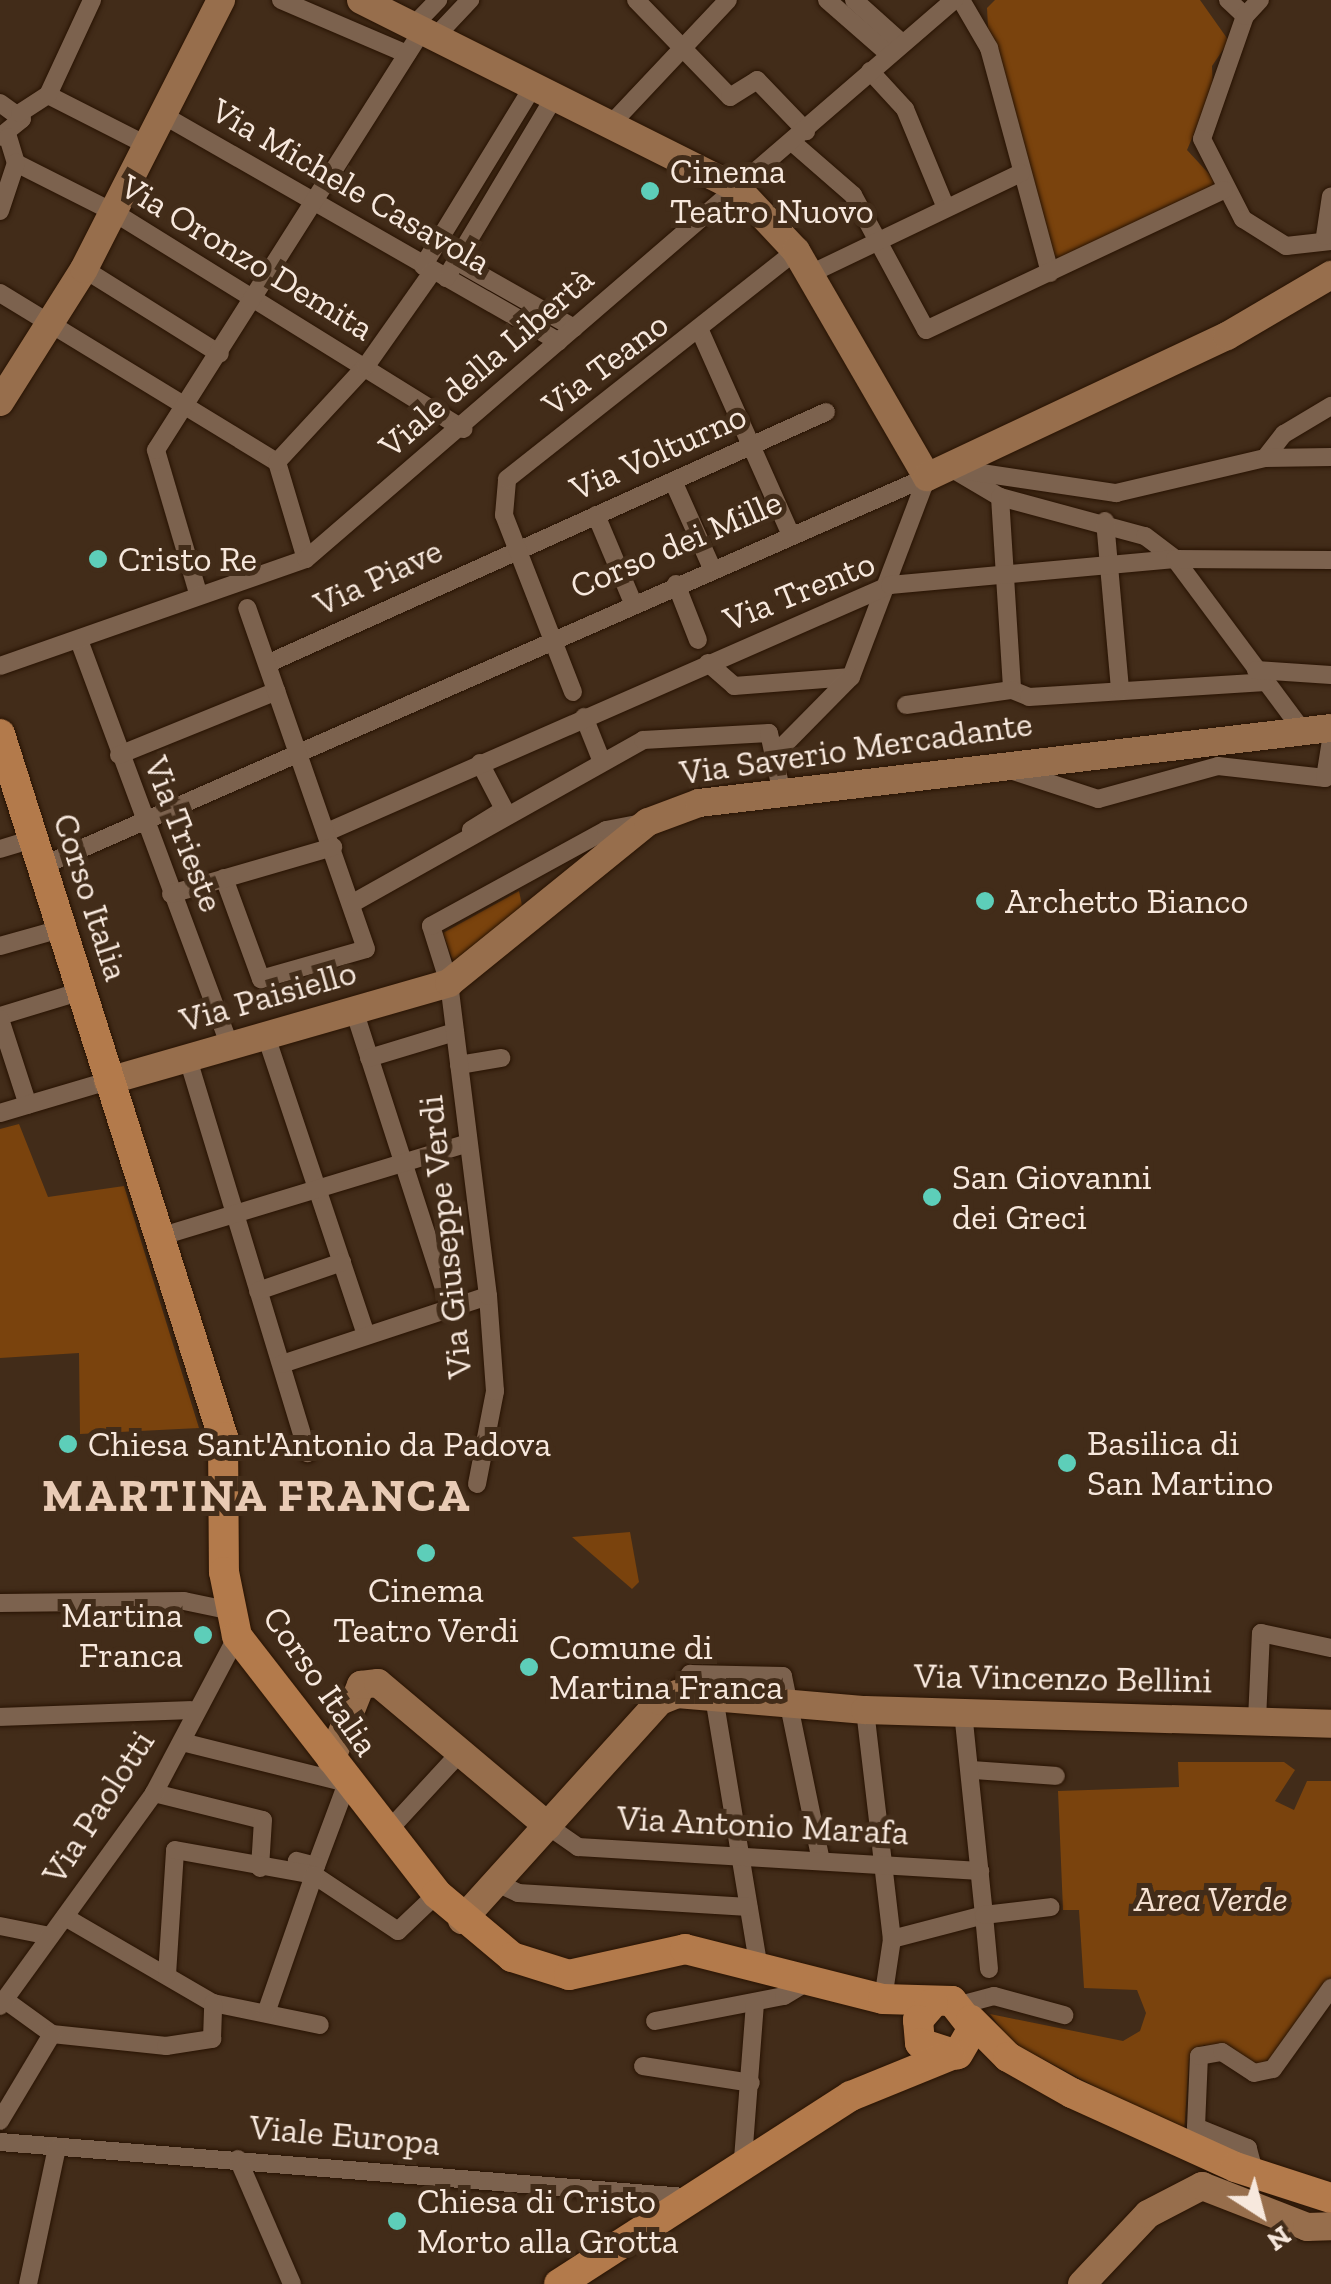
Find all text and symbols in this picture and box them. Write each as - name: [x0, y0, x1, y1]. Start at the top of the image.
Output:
- street label: Via Michele Casavola: [204, 89, 498, 283]
- place label: Cinema Teatro Nuovo: [670, 150, 874, 232]
- street label: Via Oronzo Demita: [113, 165, 381, 349]
- marker: Cinema Teatro Nuovo: [639, 180, 661, 202]
- street label: Viale della Libertà: [370, 258, 602, 466]
- street label: Via Teano: [533, 303, 677, 425]
- street label: Via Volturno: [563, 394, 753, 510]
- street label: Corso dei Mille: [564, 481, 788, 607]
- street label: Via Piave: [307, 529, 449, 625]
- place label: Cristo Re: [118, 538, 257, 580]
- street label: Via Trento: [717, 542, 881, 640]
- marker: Cristo Re: [87, 548, 109, 570]
- street label: Via Saverio Mercadante: [677, 702, 1035, 794]
- street label: Via Trieste: [135, 750, 233, 918]
- street label: Corso Italia: [44, 808, 138, 986]
- place label: Archetto Bianco: [1005, 880, 1248, 922]
- marker: Archetto Bianco: [974, 890, 996, 912]
- street label: Via Paisiello: [175, 951, 361, 1041]
- street label: Via Giuseppe Verdi: [409, 1093, 481, 1381]
- place label: San Giovanni dei Greci: [952, 1156, 1152, 1238]
- marker: San Giovanni dei Greci: [921, 1186, 943, 1208]
- place label: Basilica di San Martino: [1087, 1422, 1273, 1504]
- place label: Chiesa Sant'Antonio da Padova: [88, 1423, 551, 1465]
- marker: Chiesa Sant'Antonio da Padova: [57, 1433, 79, 1455]
- marker: Basilica di San Martino: [1056, 1452, 1078, 1474]
- district label: MARTINA FRANCA: [42, 1470, 472, 1524]
- marker: Cinema Teatro Verdi: [415, 1542, 437, 1564]
- place label: Cinema Teatro Verdi: [333, 1569, 519, 1651]
- place label: Martina Franca: [61, 1594, 183, 1676]
- street label: Corso Italia: [254, 1598, 388, 1764]
- marker: Martina Franca: [192, 1624, 214, 1646]
- place label: Comune di Martina Franca: [549, 1626, 783, 1708]
- street label: Via Vincenzo Bellini: [913, 1654, 1213, 1702]
- marker: Comune di Martina Franca: [518, 1656, 540, 1678]
- street label: Via Paolotti: [33, 1722, 163, 1892]
- street label: Via Antonio Marafa: [616, 1796, 910, 1854]
- park label: Area Verde: [1134, 1878, 1288, 1920]
- street label: Viale Europa: [248, 2106, 442, 2164]
- north arrow: [1211, 2164, 1311, 2264]
- place label: Chiesa di Cristo Morto alla Grotta: [417, 2180, 679, 2262]
- marker: Chiesa di Cristo Morto alla Grotta: [386, 2210, 408, 2232]
- text: N: [1261, 2219, 1297, 2258]

